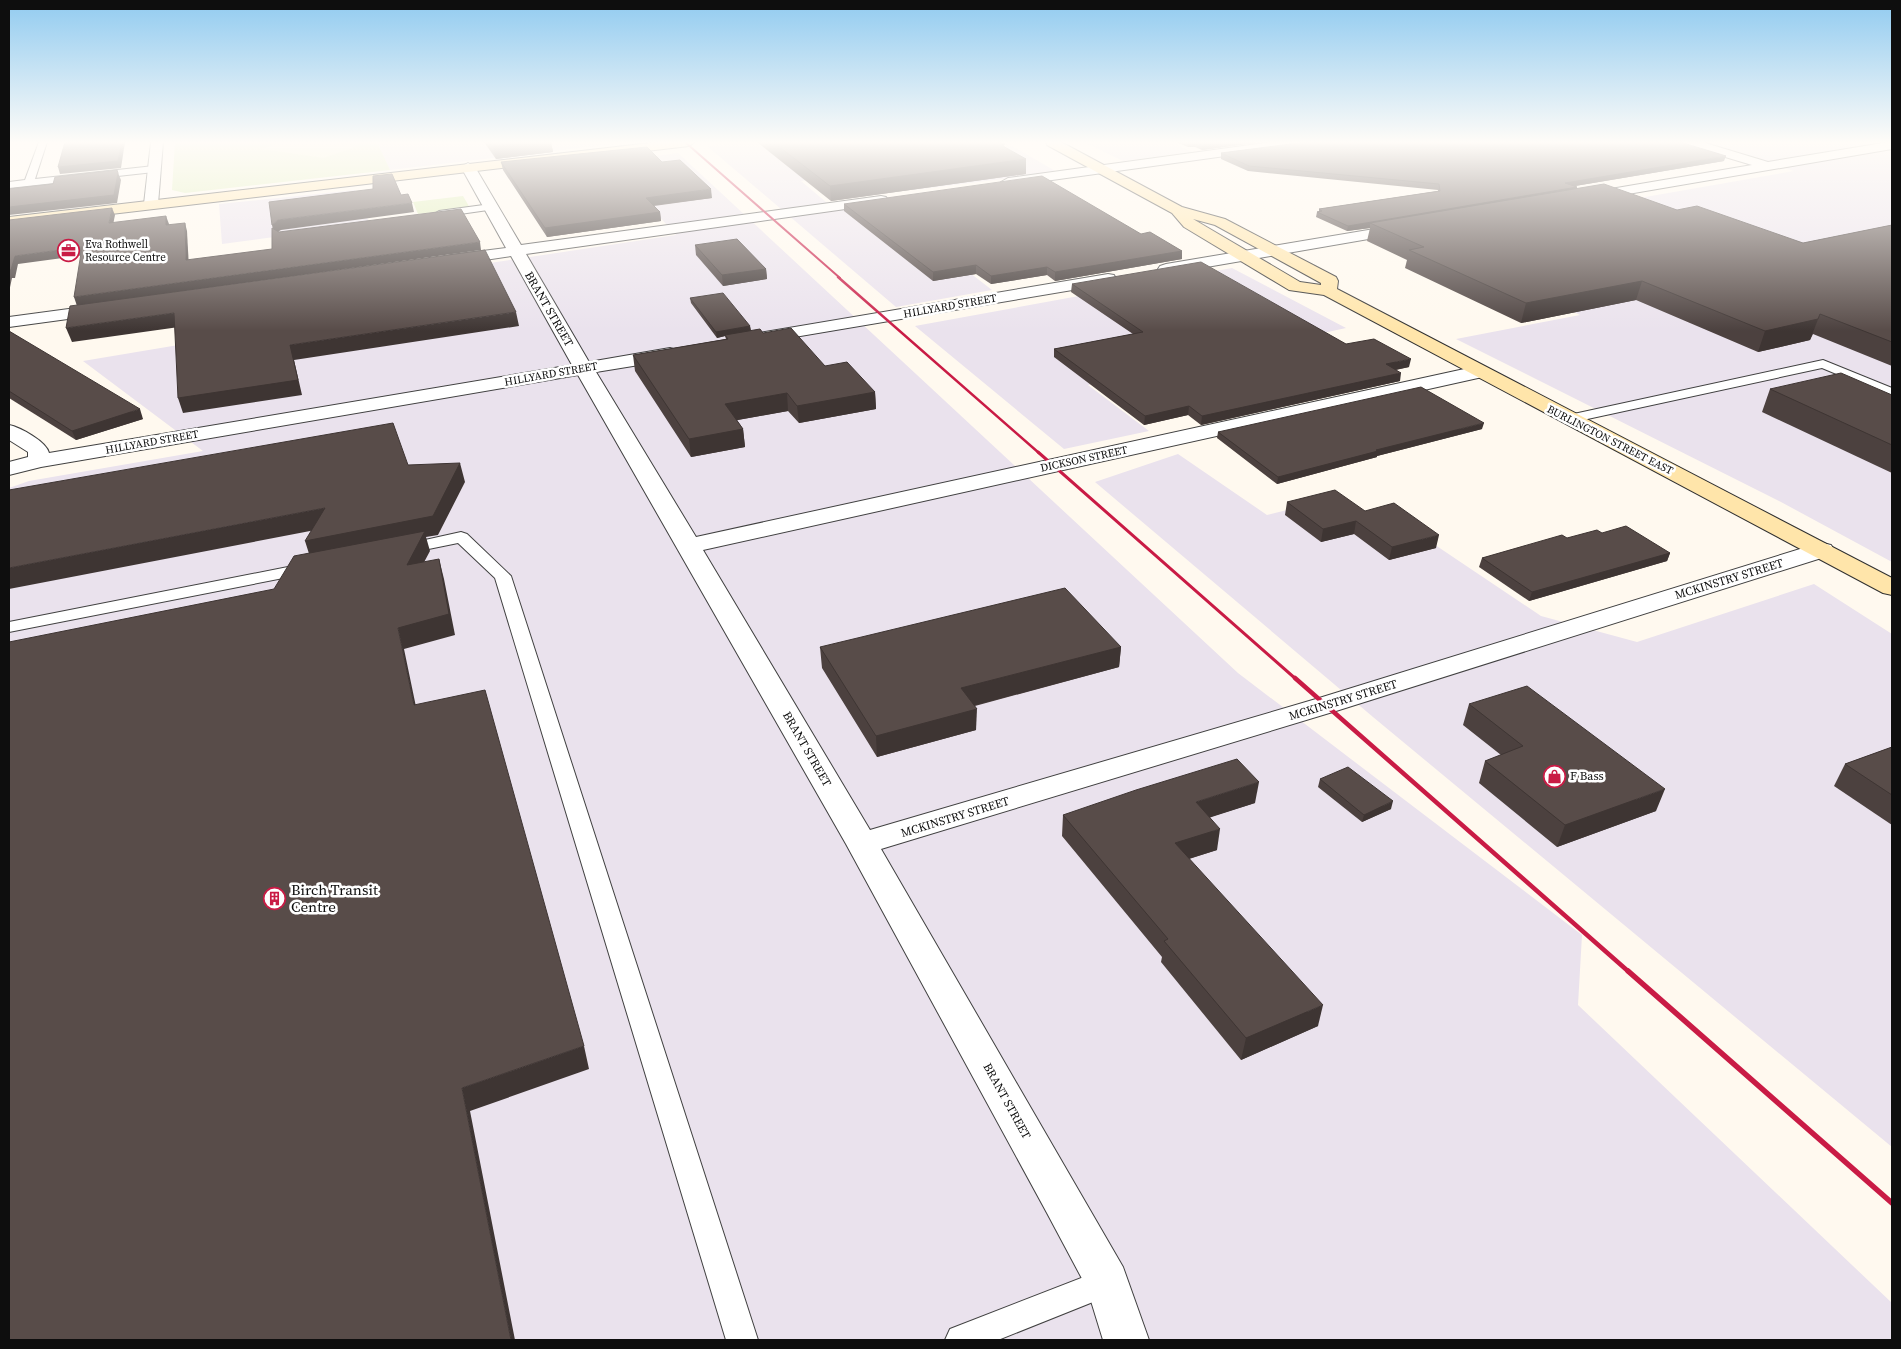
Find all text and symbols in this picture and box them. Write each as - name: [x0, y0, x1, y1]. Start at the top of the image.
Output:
- place label: Eva Rothwell Resource Centre: [85, 237, 166, 265]
- office icon: Eva Rothwell Resource Centre: [57, 238, 81, 262]
- street label: BRANT STREET: [521, 268, 577, 350]
- street label: HILLYARD STREET: [902, 290, 998, 322]
- street label: HILLYARD STREET: [503, 358, 599, 390]
- street label: BURLINGTON STREET EAST: [1544, 402, 1676, 479]
- street label: HILLYARD STREET: [104, 426, 200, 458]
- street label: DICKSON STREET: [1039, 442, 1129, 476]
- street label: MCKINSTRY STREET: [1673, 555, 1786, 603]
- street label: MCKINSTRY STREET: [1287, 676, 1400, 724]
- street label: BRANT STREET: [779, 708, 835, 790]
- shop icon: F Bass: [1542, 764, 1566, 788]
- place label: F Bass: [1570, 768, 1604, 784]
- street label: MCKINSTRY STREET: [899, 793, 1012, 841]
- place label: Birch Transit Centre: [291, 879, 378, 917]
- building icon: Birch Transit Centre: [263, 886, 287, 910]
- street label: BRANT STREET: [980, 1060, 1035, 1142]

